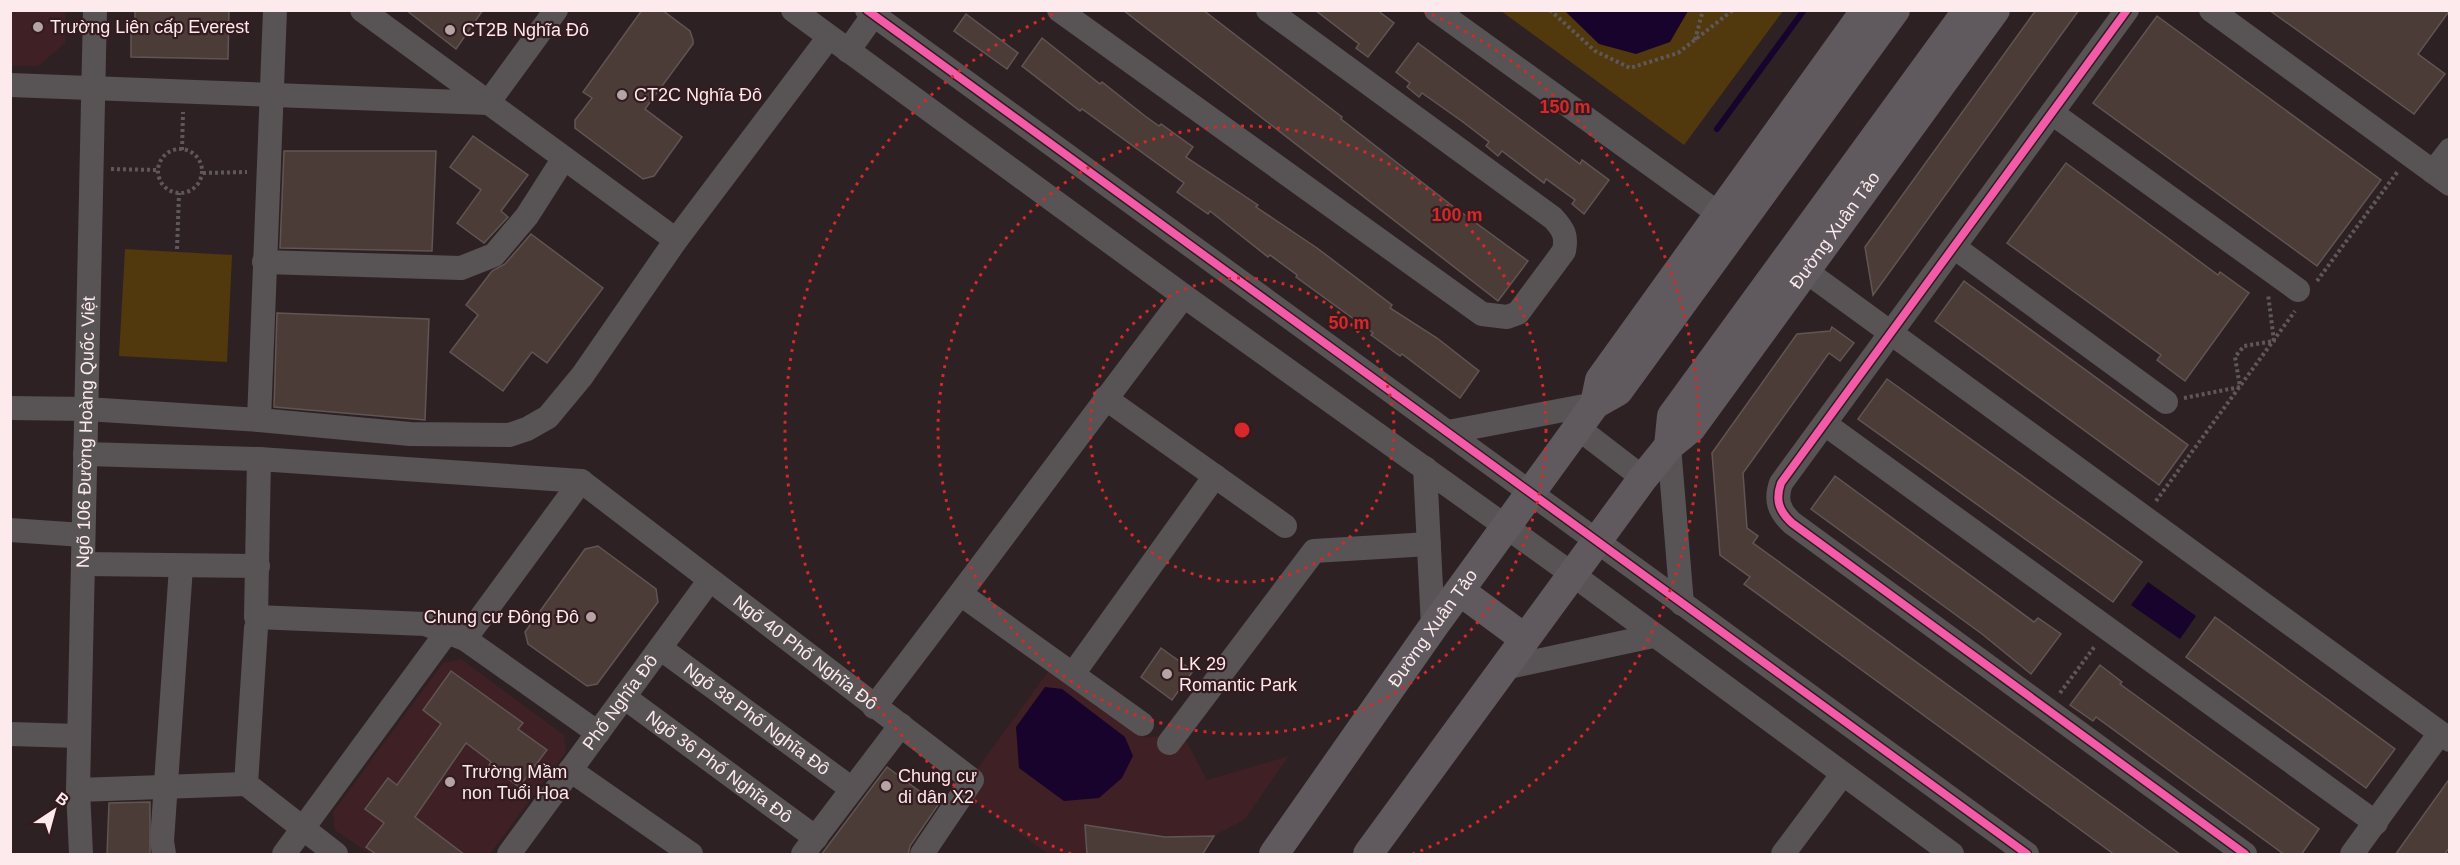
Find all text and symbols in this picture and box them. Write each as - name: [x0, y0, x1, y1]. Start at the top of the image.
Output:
- place label: Trường Liên cấp Everest: [50, 17, 249, 37]
- marker: Trường Liên cấp Everest: [31, 20, 45, 34]
- place label: CT2B Nghĩa Đô: [462, 20, 589, 40]
- marker: CT2B Nghĩa Đô: [443, 23, 457, 37]
- place label: CT2C Nghĩa Đô: [634, 85, 762, 105]
- marker: CT2C Nghĩa Đô: [615, 88, 629, 102]
- text: 150 m: [1539, 97, 1591, 117]
- street label: Đường Xuân Tảo: [1786, 168, 1884, 293]
- text: 100 m: [1431, 205, 1483, 225]
- street label: Ngõ 106 Đường Hoàng Quốc Việt: [73, 296, 99, 568]
- text: 50 m: [1328, 313, 1370, 333]
- centre of rings: [1232, 420, 1252, 440]
- street label: Đường Xuân Tảo: [1384, 566, 1481, 691]
- street label: Ngõ 40 Phố Nghĩa Đô: [729, 591, 881, 714]
- place label: Chung cư Đông Đô: [424, 607, 579, 627]
- marker: Chung cư Đông Đô: [584, 610, 598, 624]
- street label: Phố Nghĩa Đô: [579, 651, 662, 754]
- place label: LK 29 Romantic Park: [1179, 654, 1298, 695]
- street label: Ngõ 38 Phố Nghĩa Đô: [680, 659, 834, 779]
- marker: LK 29 Romantic Park: [1160, 667, 1174, 681]
- street label: Ngõ 36 Phố Nghĩa Đô: [642, 707, 796, 827]
- place label: Trường Mầm non Tuổi Hoa: [462, 762, 570, 803]
- place label: Chung cư di dân X2: [898, 766, 977, 807]
- marker: Trường Mầm non Tuổi Hoa: [443, 775, 457, 789]
- marker: Chung cư di dân X2: [879, 779, 893, 793]
- north arrow: [24, 781, 84, 841]
- text: B: [53, 789, 72, 810]

